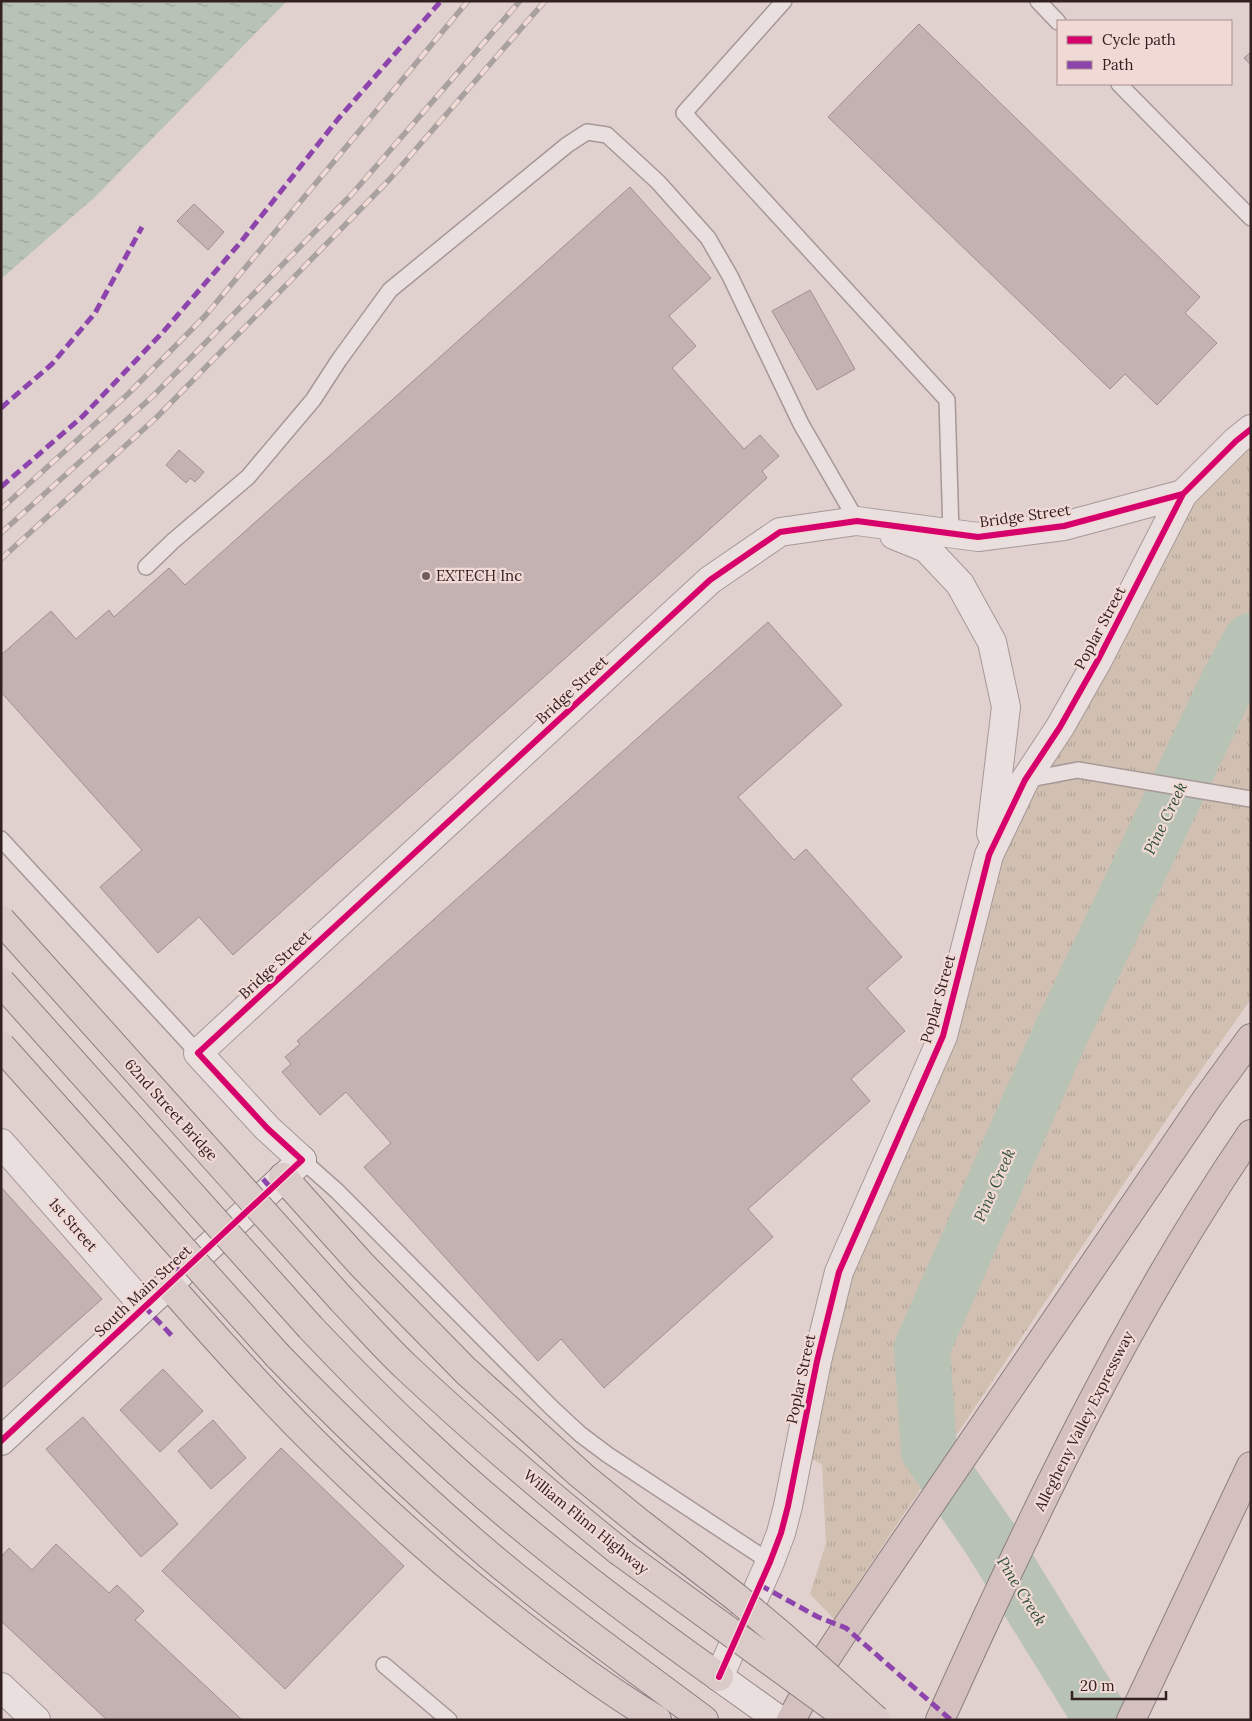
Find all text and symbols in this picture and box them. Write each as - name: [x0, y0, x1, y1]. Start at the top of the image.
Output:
- legend: [1057, 20, 1232, 85]
- text: Cycle path: [1102, 30, 1176, 49]
- text: Path: [1102, 55, 1133, 74]
- street label: Bridge Street: [978, 500, 1072, 531]
- place label: EXTECH Inc: [436, 566, 522, 585]
- marker: EXTECH Inc: [420, 570, 432, 582]
- street label: Poplar Street: [1070, 583, 1130, 673]
- street label: Bridge Street: [532, 651, 612, 728]
- water label: Pine Creek: [1139, 779, 1191, 857]
- street label: Bridge Street: [235, 926, 315, 1003]
- street label: Poplar Street: [916, 952, 959, 1045]
- street label: 62nd Street Bridge: [121, 1055, 222, 1165]
- water label: Pine Creek: [969, 1145, 1019, 1225]
- street label: 1st Street: [45, 1194, 102, 1255]
- street label: South Main Street: [90, 1240, 195, 1341]
- street label: Allegheny Valley Expressway: [1029, 1327, 1137, 1515]
- street label: Poplar Street: [782, 1332, 819, 1426]
- street label: William Flinn Highway: [520, 1465, 653, 1578]
- water label: Pine Creek: [993, 1553, 1051, 1629]
- scale bar: [1072, 1668, 1166, 1700]
- text: 20 m: [1080, 1676, 1115, 1695]

